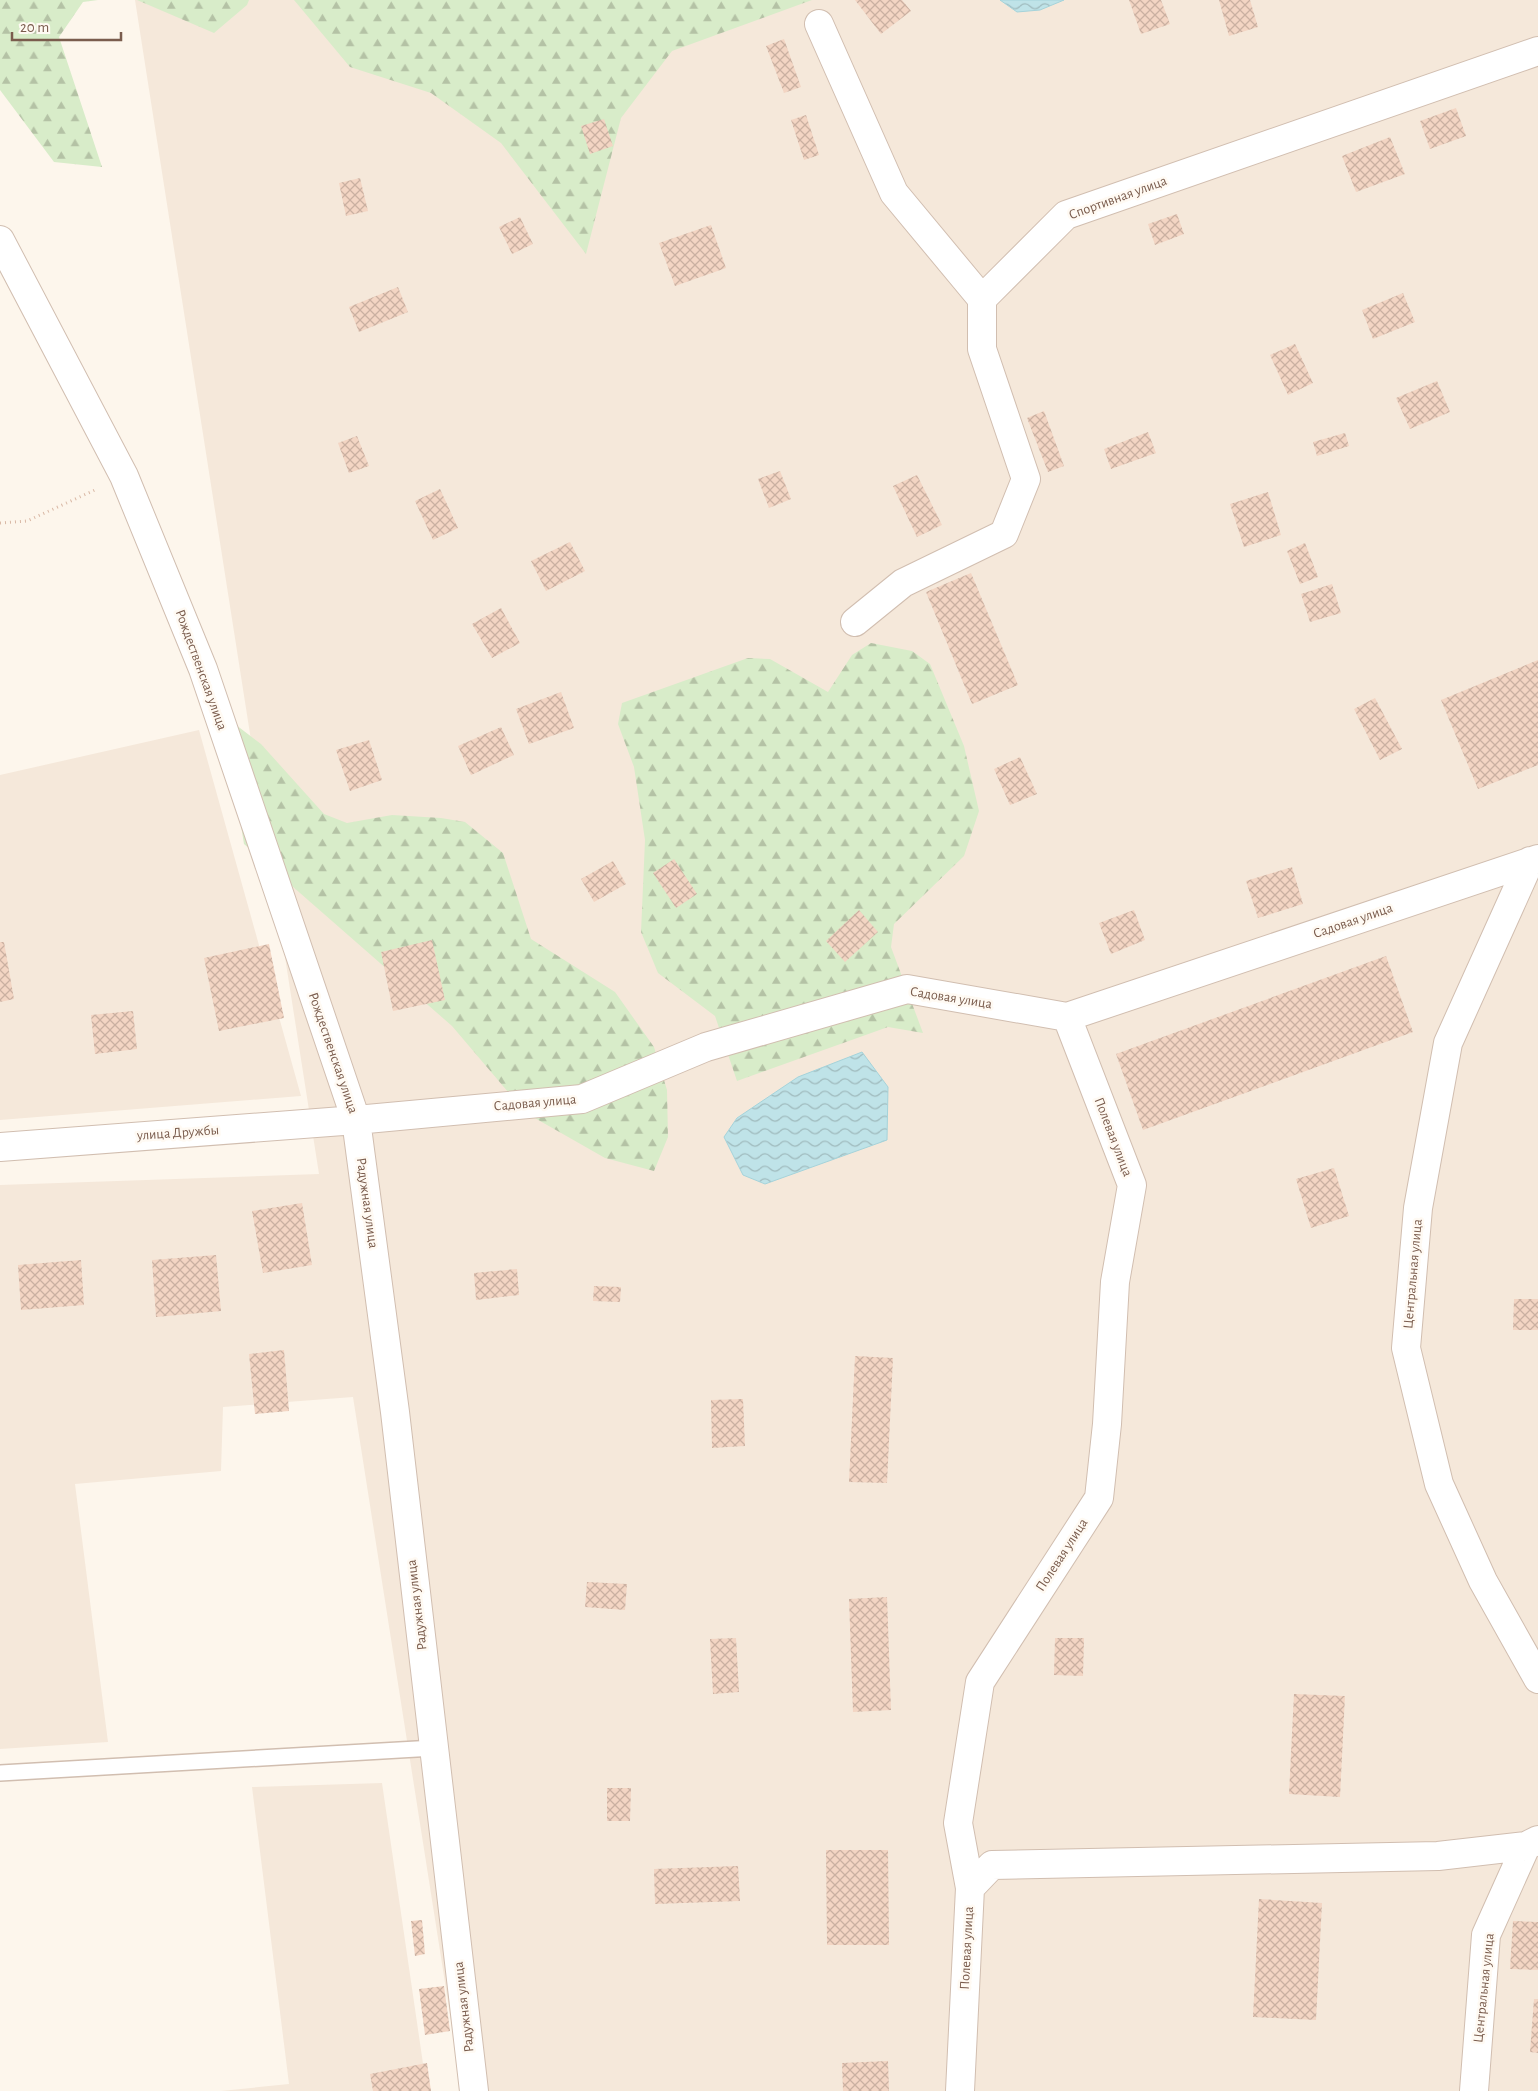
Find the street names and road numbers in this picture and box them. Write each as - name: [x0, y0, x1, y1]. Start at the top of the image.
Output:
- street label: Спортивная улица: [1067, 174, 1169, 222]
- street label: Рождественская улица: [173, 608, 230, 733]
- street label: Садовая улица: [1312, 901, 1395, 941]
- street label: Садовая улица: [909, 985, 994, 1011]
- street label: Рождественская улица: [306, 991, 361, 1116]
- street label: Садовая улица: [493, 1092, 577, 1114]
- street label: Полевая улица: [1092, 1096, 1135, 1179]
- street label: улица Дружбы: [136, 1123, 219, 1143]
- street label: Радужная улица: [354, 1157, 380, 1250]
- street label: Центральная улица: [1401, 1218, 1425, 1329]
- street label: Полевая улица: [1033, 1516, 1091, 1594]
- street label: Радужная улица: [404, 1558, 430, 1651]
- street label: Полевая улица: [958, 1905, 976, 1990]
- street label: Центральная улица: [1471, 1932, 1497, 2044]
- street label: Радужная улица: [451, 1960, 477, 2053]

